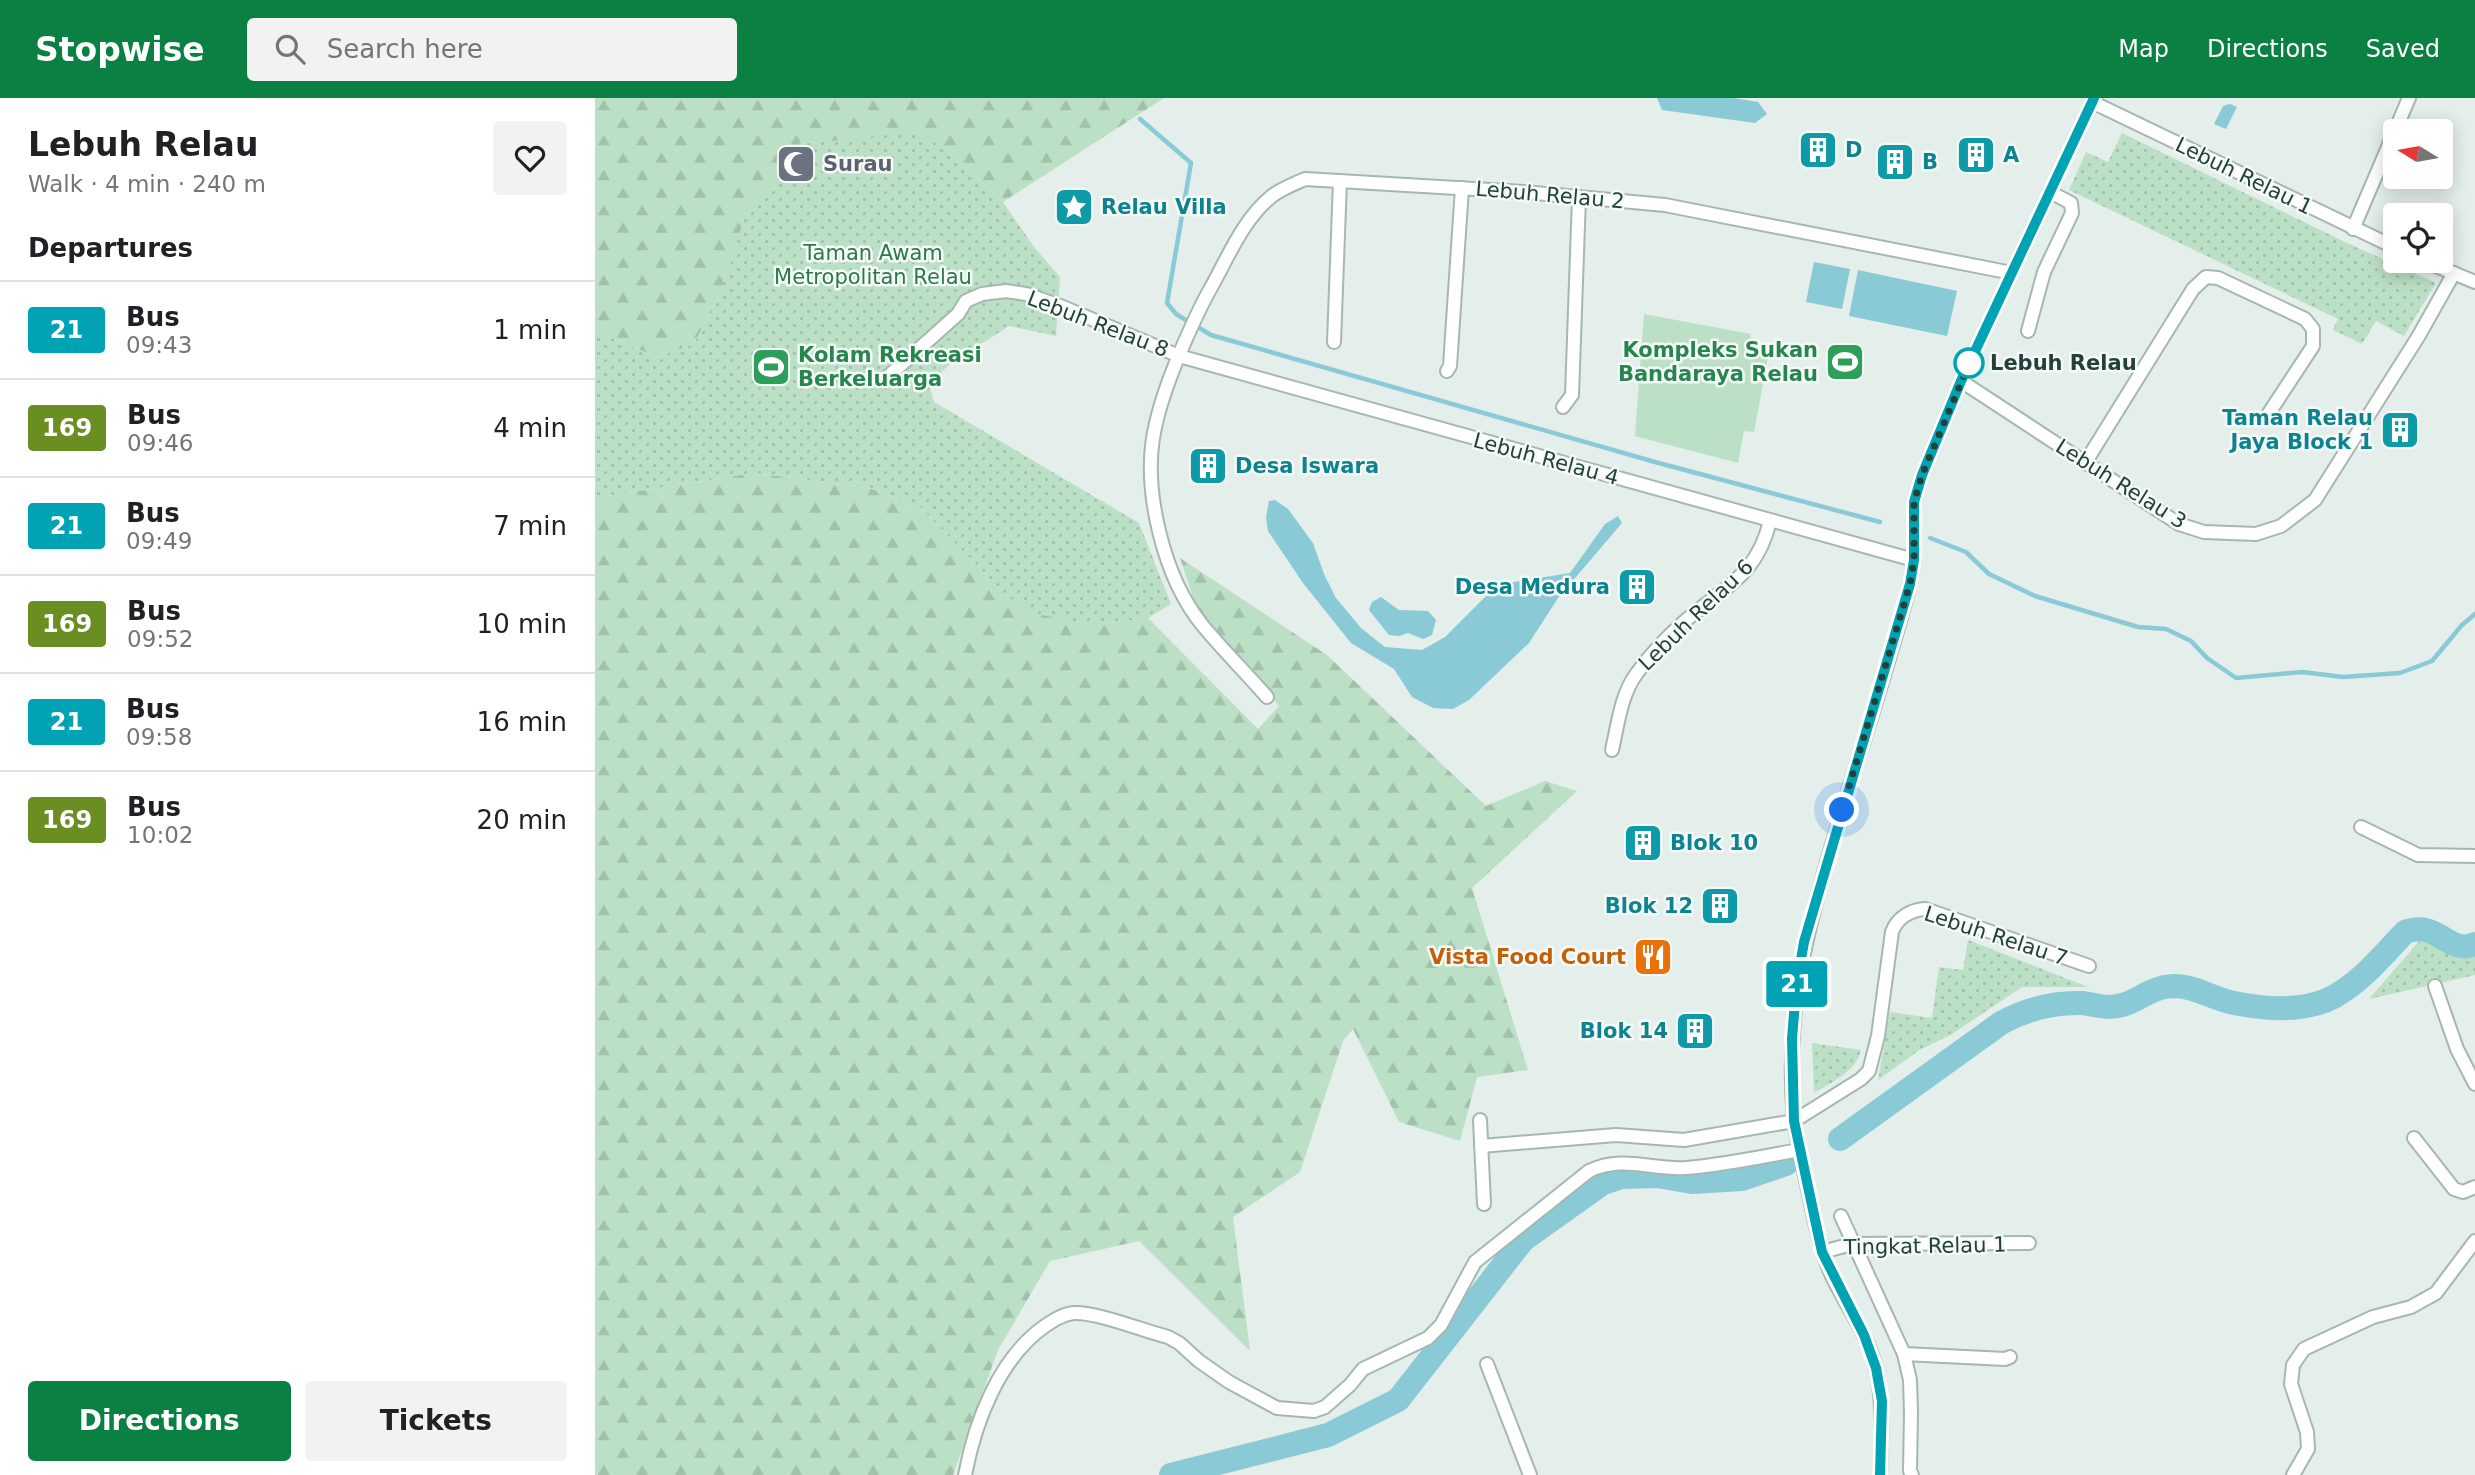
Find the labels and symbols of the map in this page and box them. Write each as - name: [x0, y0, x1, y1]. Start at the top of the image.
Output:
- north arrow: [2383, 119, 2453, 189]
- building icon: D: [1797, 129, 1839, 171]
- street label: Lebuh Relau 1: [2172, 132, 2316, 220]
- building icon: A: [1955, 134, 1997, 176]
- place label: D: [1845, 138, 1862, 162]
- building icon: B: [1874, 141, 1916, 183]
- mosque icon: Surau: [775, 143, 817, 185]
- place label: A: [2003, 143, 2020, 167]
- place label: B: [1922, 150, 1938, 174]
- place label: Surau: [823, 152, 893, 176]
- street label: Lebuh Relau 2: [1474, 177, 1626, 213]
- place icon: Relau Villa: [1053, 186, 1095, 228]
- place label: Relau Villa: [1101, 195, 1227, 219]
- park label: Taman Awam Metropolitan Relau: [774, 241, 972, 289]
- street label: Lebuh Relau 8: [1024, 286, 1172, 362]
- place label: Kompleks Sukan Bandaraya Relau: [1618, 338, 1818, 386]
- sports icon: Kompleks Sukan Bandaraya Relau: [1824, 341, 1866, 383]
- place label: Kolam Rekreasi Berkeluarga: [798, 343, 982, 391]
- sports icon: Kolam Rekreasi Berkeluarga: [750, 346, 792, 388]
- marker: Lebuh Relau: [1954, 348, 1984, 378]
- place label: Lebuh Relau: [1990, 351, 2137, 375]
- place label: Taman Relau Jaya Block 1: [2222, 406, 2373, 454]
- building icon: Taman Relau Jaya Block 1: [2379, 409, 2421, 451]
- street label: Lebuh Relau 4: [1471, 428, 1621, 490]
- street label: Lebuh Relau 3: [2051, 434, 2191, 534]
- building icon: Desa Iswara: [1187, 445, 1229, 487]
- place label: Desa Iswara: [1235, 454, 1379, 478]
- street label: Lebuh Relau 6: [1634, 554, 1758, 676]
- building icon: Desa Medura: [1616, 566, 1658, 608]
- place label: Desa Medura: [1455, 575, 1610, 599]
- your location: [1824, 792, 1859, 827]
- building icon: Blok 10: [1622, 822, 1664, 864]
- place label: Blok 10: [1670, 831, 1758, 855]
- building icon: Blok 12: [1699, 885, 1741, 927]
- place label: Blok 12: [1605, 894, 1693, 918]
- street label: Lebuh Relau 7: [1921, 901, 2071, 971]
- restaurant icon: Vista Food Court: [1632, 936, 1674, 978]
- place label: Vista Food Court: [1429, 945, 1626, 969]
- line badge: 21: [1765, 961, 1829, 1007]
- building icon: Blok 14: [1674, 1010, 1716, 1052]
- place label: Blok 14: [1580, 1019, 1668, 1043]
- street label: Tingkat Relau 1: [1842, 1233, 2007, 1259]

